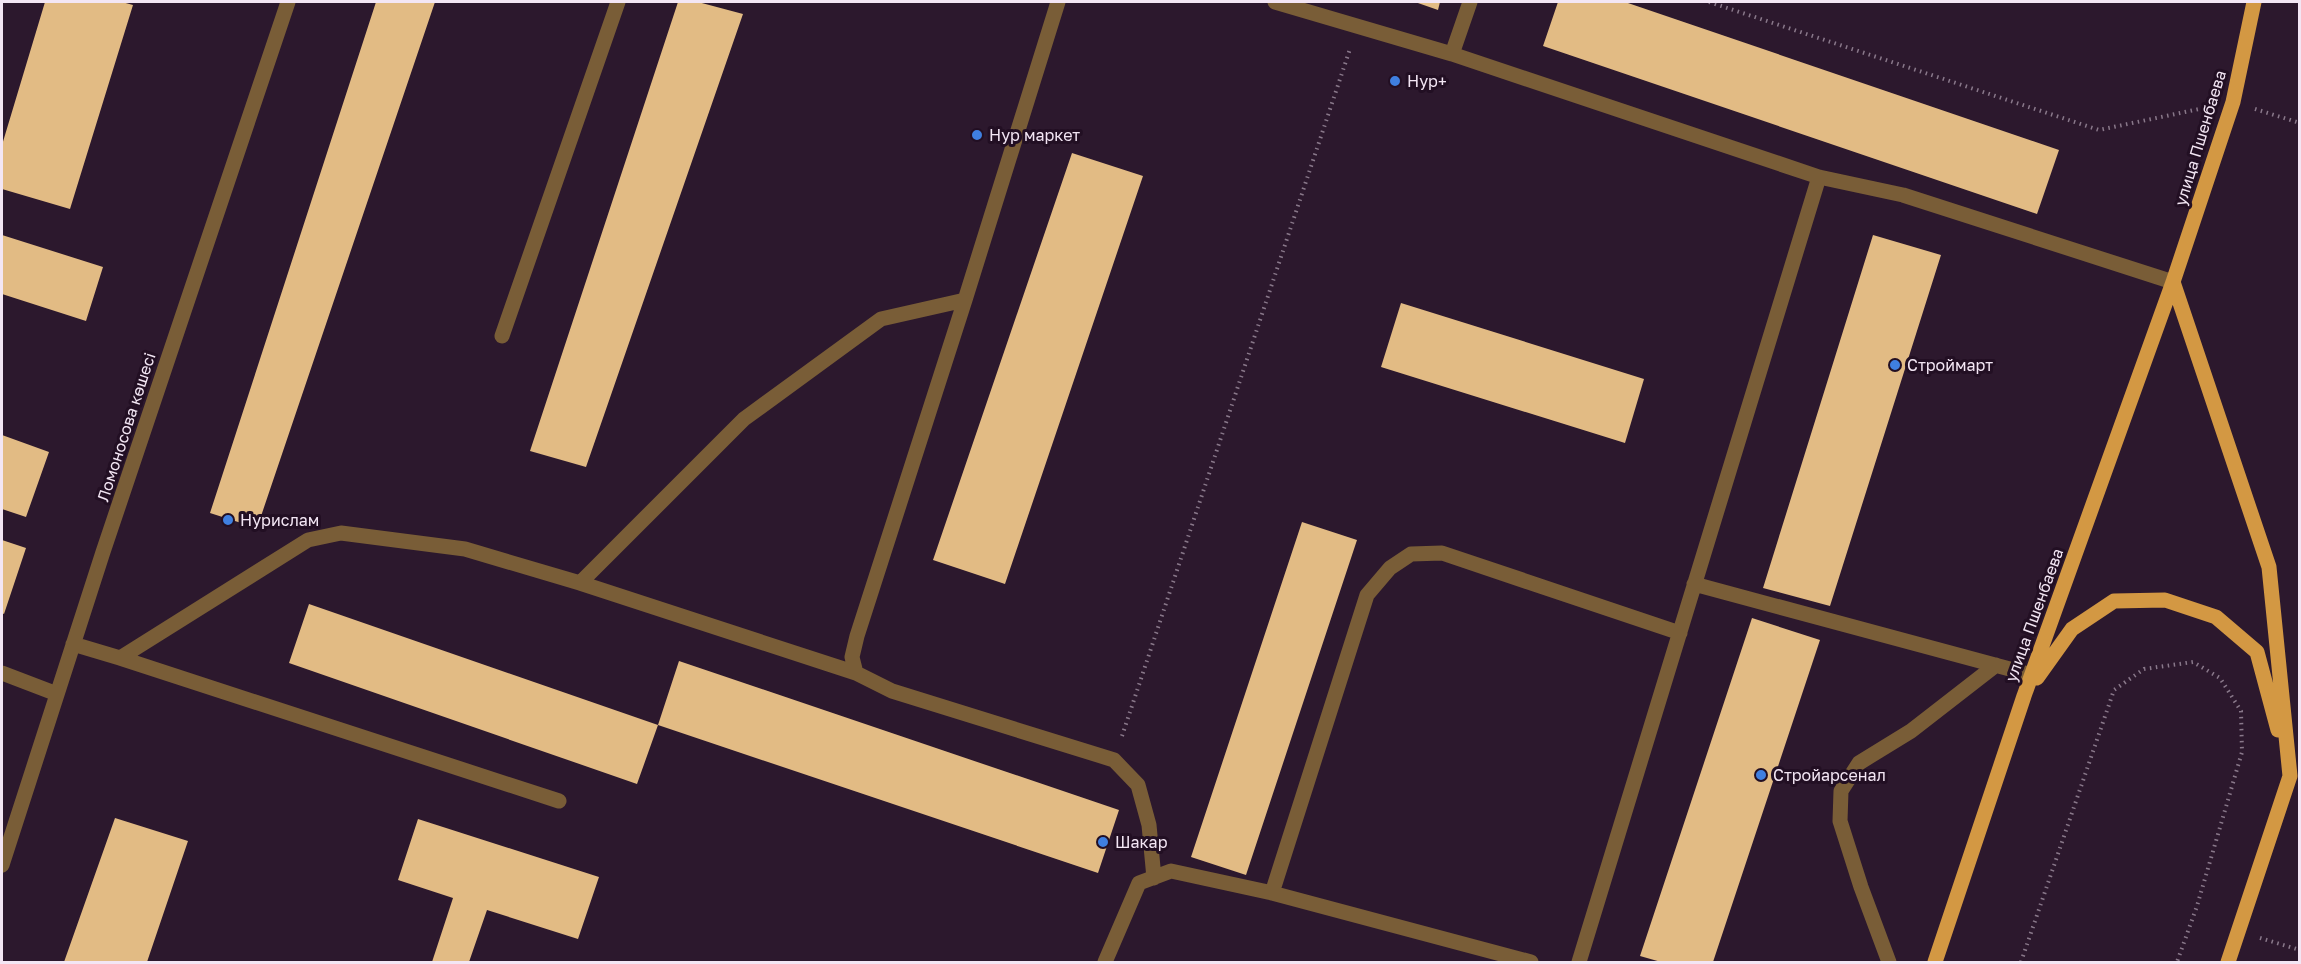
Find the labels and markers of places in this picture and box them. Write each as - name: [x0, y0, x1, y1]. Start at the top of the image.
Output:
- place label: Нур+: [1407, 71, 1447, 91]
- marker: Нур+: [1388, 74, 1402, 88]
- place label: Нур маркет: [989, 125, 1080, 145]
- marker: Нур маркет: [970, 128, 984, 142]
- place label: Строймарт: [1907, 355, 1993, 375]
- marker: Строймарт: [1888, 358, 1902, 372]
- place label: Нурислам: [240, 510, 319, 530]
- marker: Нурислам: [221, 513, 235, 527]
- place label: Стройарсенал: [1773, 765, 1886, 785]
- marker: Стройарсенал: [1754, 768, 1768, 782]
- place label: Шакар: [1115, 832, 1168, 852]
- marker: Шакар: [1096, 835, 1110, 849]

